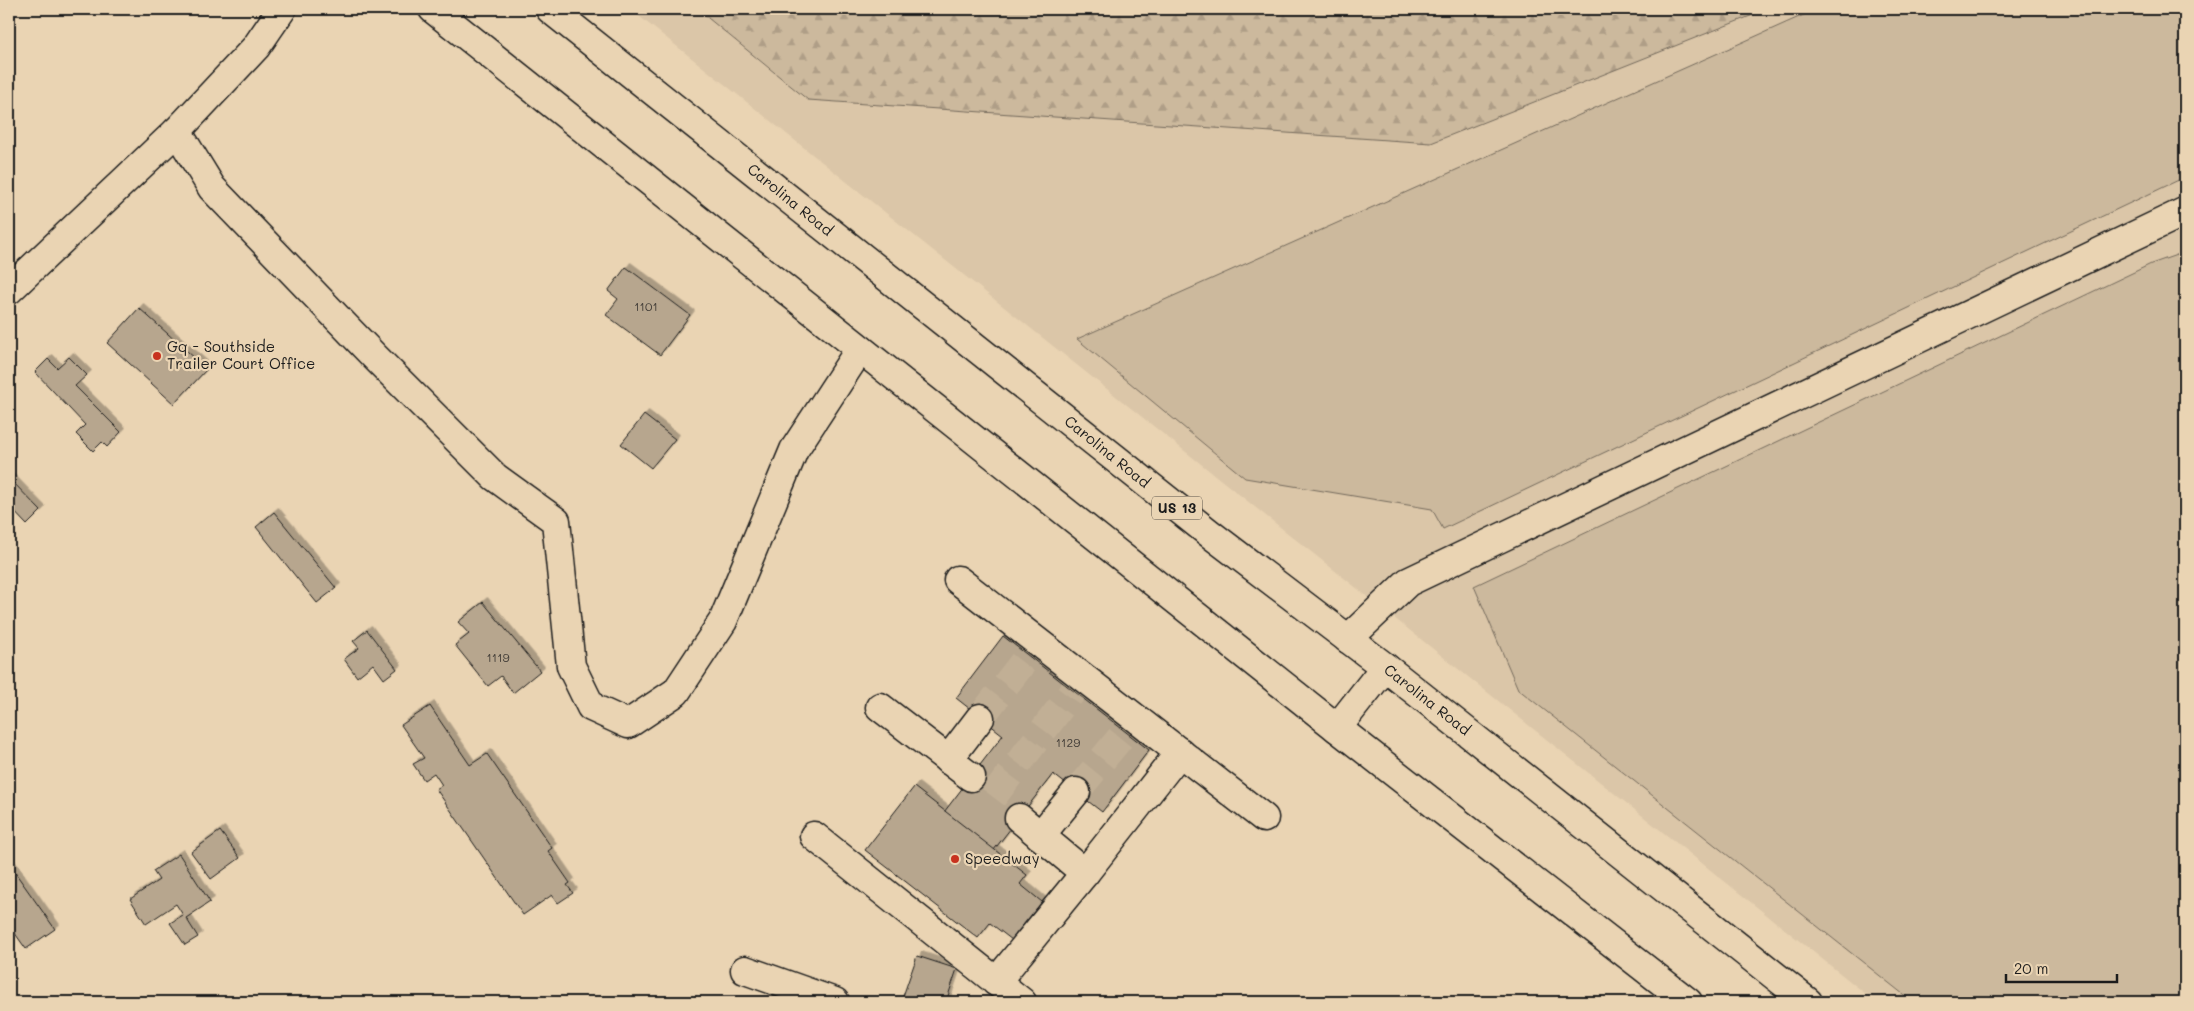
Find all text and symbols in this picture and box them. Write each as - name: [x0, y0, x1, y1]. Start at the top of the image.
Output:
- street label: Carolina Road: [744, 159, 838, 240]
- house number: 1101: [634, 298, 658, 314]
- place label: Gq - Southside Trailer Court Office: [167, 336, 315, 373]
- marker: Gq - Southside Trailer Court Office: [151, 350, 163, 362]
- street label: Carolina Road: [1061, 411, 1155, 492]
- road number: US 13: [1152, 496, 1202, 520]
- house number: 1119: [486, 649, 510, 665]
- street label: Carolina Road: [1380, 659, 1475, 739]
- house number: 1129: [1056, 734, 1080, 750]
- place label: Speedway: [965, 848, 1040, 868]
- marker: Speedway: [949, 853, 961, 865]
- scale bar: [2006, 951, 2118, 983]
- text: 20 m: [2014, 958, 2048, 978]

